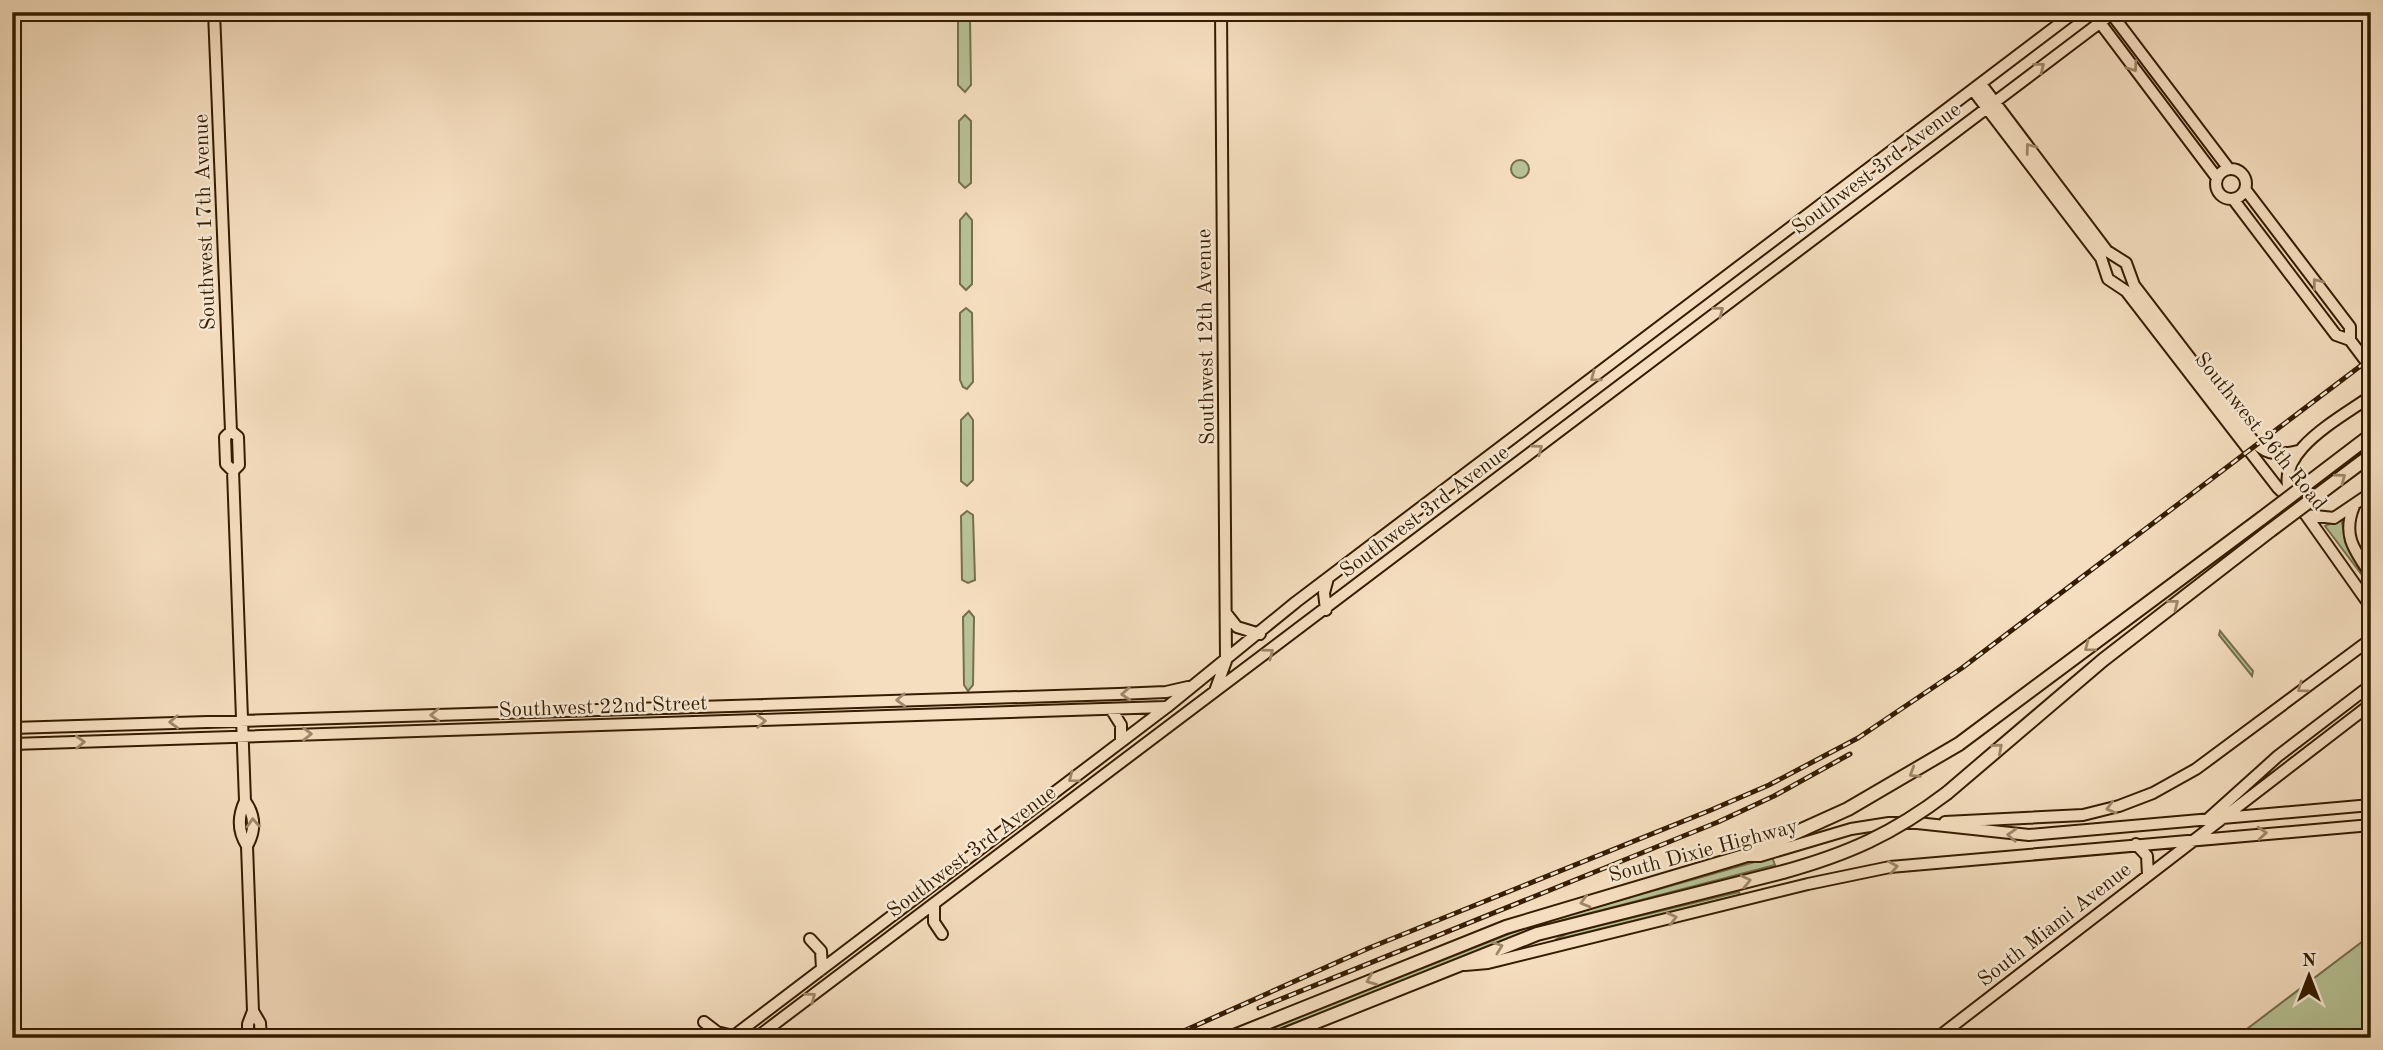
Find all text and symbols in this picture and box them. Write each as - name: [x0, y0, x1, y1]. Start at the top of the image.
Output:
- one-way arrow: [2124, 59, 2137, 72]
- one-way arrow: [2032, 62, 2045, 75]
- street label: Southwest 3rd Avenue: [1789, 99, 1965, 239]
- street label: Southwest 17th Avenue: [191, 113, 220, 330]
- one-way arrow: [2025, 143, 2038, 156]
- street label: Southwest 12th Avenue: [1194, 229, 1219, 445]
- one-way arrow: [2312, 279, 2325, 291]
- one-way arrow: [1711, 307, 1724, 319]
- street label: Southwest 26th Road: [2190, 349, 2330, 515]
- one-way arrow: [1590, 369, 1602, 382]
- street label: Southwest 3rd Avenue: [1337, 442, 1513, 582]
- one-way arrow: [1530, 444, 1543, 457]
- one-way arrow: [2333, 473, 2345, 486]
- one-way arrow: [2167, 599, 2179, 612]
- one-way arrow: [2085, 639, 2097, 651]
- one-way arrow: [1261, 648, 1274, 661]
- one-way arrow: [2298, 679, 2310, 692]
- one-way arrow: [1121, 686, 1132, 701]
- one-way arrow: [895, 692, 906, 708]
- street label: Southwest 22nd Street: [498, 693, 708, 722]
- one-way arrow: [430, 707, 441, 722]
- one-way arrow: [756, 713, 767, 728]
- one-way arrow: [169, 714, 180, 729]
- one-way arrow: [302, 726, 313, 741]
- one-way arrow: [75, 734, 86, 749]
- one-way arrow: [1990, 744, 2003, 756]
- one-way arrow: [1909, 764, 1922, 777]
- one-way arrow: [1068, 769, 1081, 782]
- street label: Southwest 3rd Avenue: [884, 782, 1060, 922]
- one-way arrow: [2106, 800, 2118, 814]
- street label: South Dixie Highway: [1606, 816, 1800, 887]
- one-way arrow: [245, 817, 260, 828]
- one-way arrow: [2257, 826, 2268, 841]
- one-way arrow: [2007, 827, 2018, 842]
- street label: South Miami Avenue: [1974, 859, 2135, 991]
- one-way arrow: [1887, 860, 1899, 875]
- one-way arrow: [1739, 875, 1751, 889]
- one-way arrow: [1579, 893, 1591, 908]
- one-way arrow: [1665, 912, 1677, 926]
- one-way arrow: [1492, 942, 1504, 956]
- north arrow: [2274, 942, 2344, 1012]
- text: N: [2302, 952, 2317, 971]
- one-way arrow: [1366, 972, 1378, 986]
- one-way arrow: [803, 992, 816, 1005]

